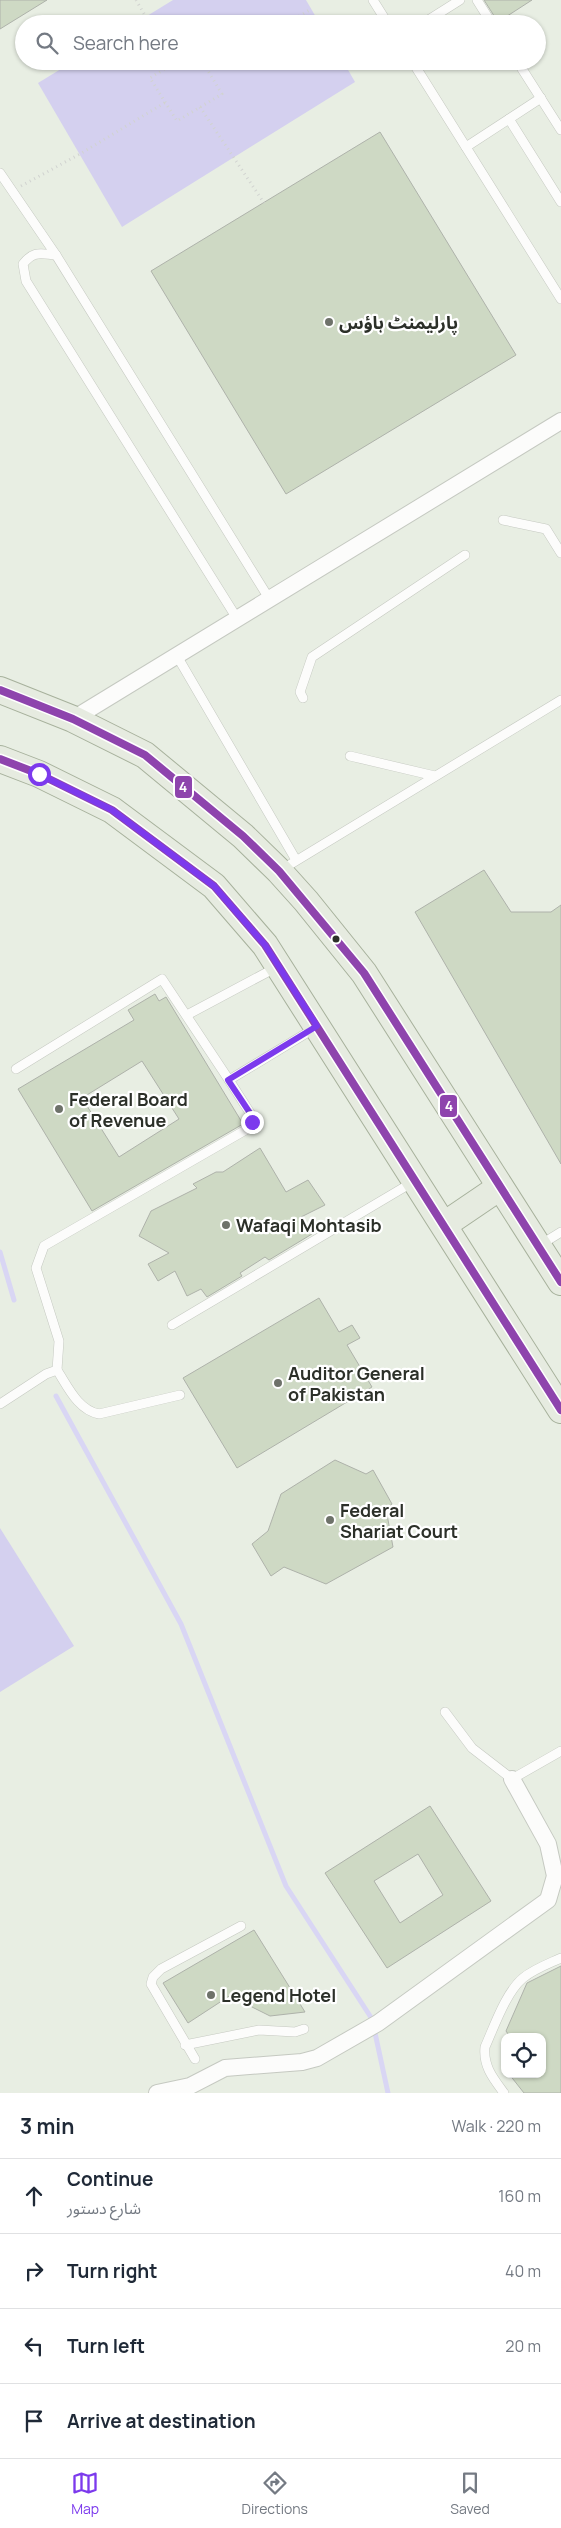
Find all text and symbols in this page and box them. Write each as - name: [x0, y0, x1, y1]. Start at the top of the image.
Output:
- search box: [15, 15, 546, 70]
- icon: search: [33, 29, 61, 57]
- text: Search here: [73, 30, 179, 56]
- place label: پارلیمنٹ ہاؤس: [339, 310, 458, 335]
- marker: پارلیمنٹ ہاؤس: [323, 316, 335, 328]
- route start: [28, 763, 51, 786]
- line badge: 4: [174, 775, 193, 799]
- text: 4: [179, 777, 187, 796]
- unlabelled marker: [331, 934, 341, 944]
- place label: Federal Board of Revenue: [69, 1087, 188, 1132]
- line badge: 4: [439, 1094, 458, 1118]
- text: 4: [445, 1096, 453, 1115]
- marker: Federal Board of Revenue: [53, 1103, 65, 1115]
- route end: [241, 1111, 264, 1134]
- place label: Wafaqi Mohtasib: [236, 1213, 382, 1237]
- marker: Wafaqi Mohtasib: [220, 1219, 232, 1231]
- place label: Auditor General of Pakistan: [288, 1361, 425, 1406]
- marker: Auditor General of Pakistan: [272, 1377, 284, 1389]
- place label: Federal Shariat Court: [340, 1498, 458, 1543]
- marker: Federal Shariat Court: [324, 1514, 336, 1526]
- place label: Legend Hotel: [221, 1983, 336, 2007]
- marker: Legend Hotel: [205, 1989, 217, 2001]
- map controls: [501, 2033, 546, 2078]
- button: locate: [501, 2033, 546, 2078]
- text: 3 min: [20, 2112, 74, 2140]
- text: Walk · 220 m: [451, 2115, 541, 2137]
- text: Continue: [67, 2166, 153, 2192]
- icon: ahead: [20, 2182, 48, 2210]
- text: 160 m: [498, 2185, 541, 2207]
- text: شارع دستور: [67, 2197, 141, 2219]
- icon: right: [20, 2257, 48, 2285]
- text: Turn right: [67, 2258, 157, 2284]
- text: 40 m: [505, 2260, 541, 2282]
- icon: left: [20, 2332, 48, 2360]
- text: Turn left: [67, 2333, 145, 2359]
- text: 20 m: [505, 2335, 541, 2357]
- icon: arrive: [20, 2407, 48, 2435]
- text: Arrive at destination: [67, 2408, 256, 2434]
- tab: Map: [71, 2469, 99, 2518]
- tab: Directions: [242, 2469, 308, 2518]
- tab: Saved: [450, 2469, 490, 2518]

